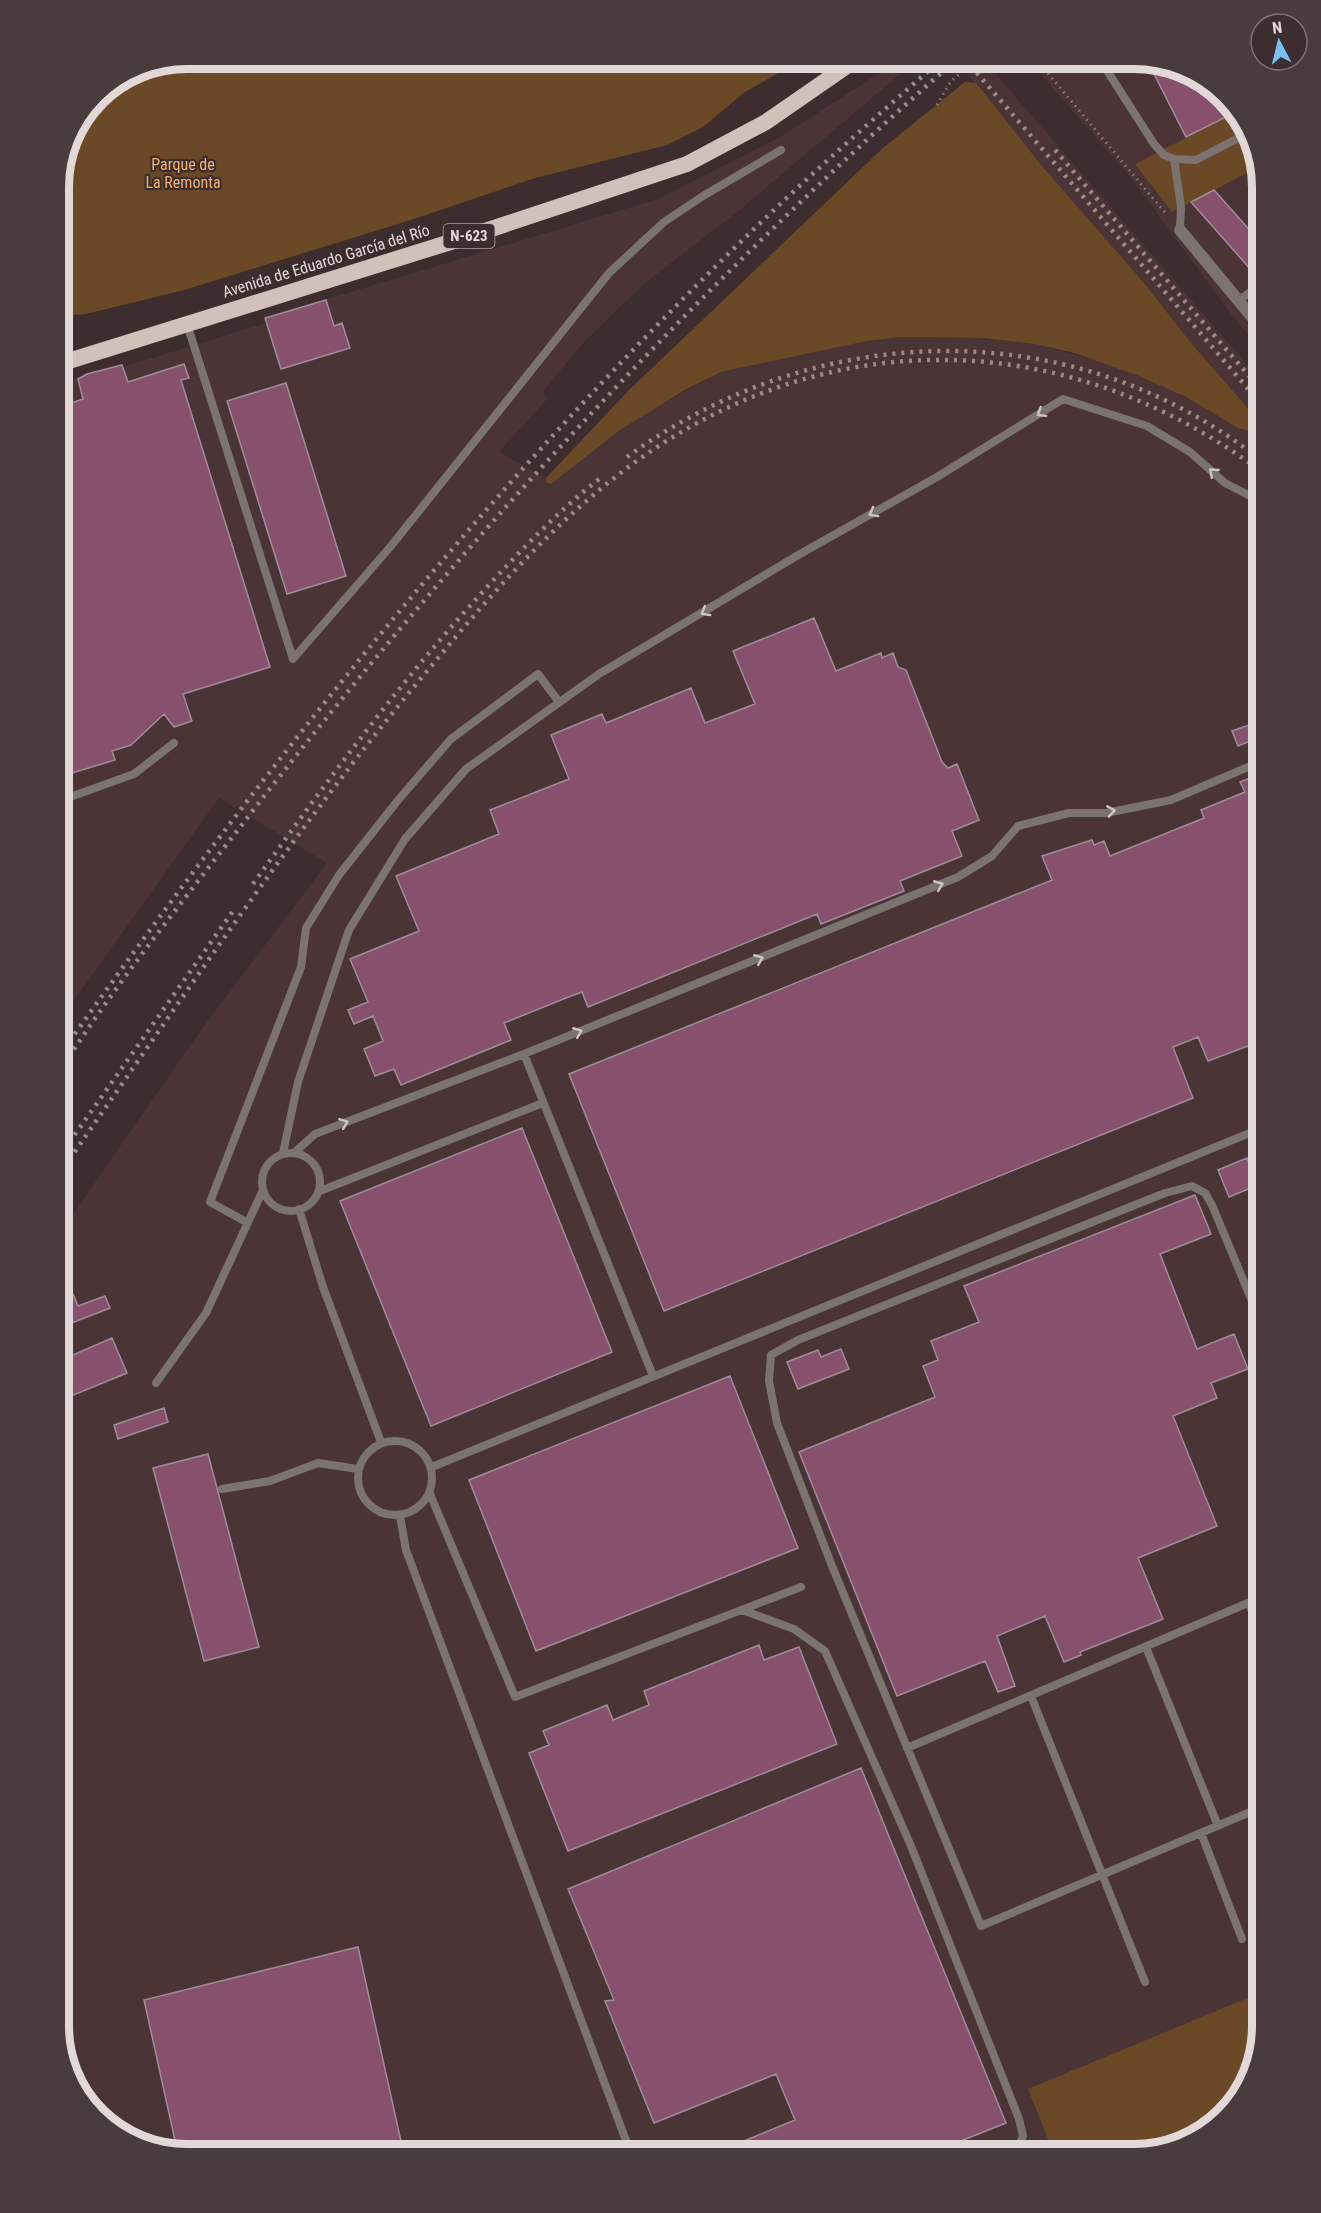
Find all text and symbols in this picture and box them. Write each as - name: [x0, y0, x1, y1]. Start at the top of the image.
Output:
- north arrow: [1249, 12, 1309, 72]
- text: N: [1271, 18, 1283, 38]
- park label: Parque de La Remonta: [145, 155, 221, 192]
- street label: Avenida de Eduardo García del Río: [220, 220, 432, 302]
- road number: N-623: [444, 224, 494, 248]
- one-way arrow: [1037, 406, 1047, 418]
- one-way arrow: [1209, 468, 1220, 479]
- one-way arrow: [869, 506, 879, 517]
- one-way arrow: [701, 604, 711, 616]
- one-way arrow: [1106, 806, 1116, 818]
- one-way arrow: [933, 880, 944, 892]
- one-way arrow: [752, 954, 763, 966]
- one-way arrow: [572, 1027, 583, 1039]
- one-way arrow: [338, 1118, 349, 1130]

